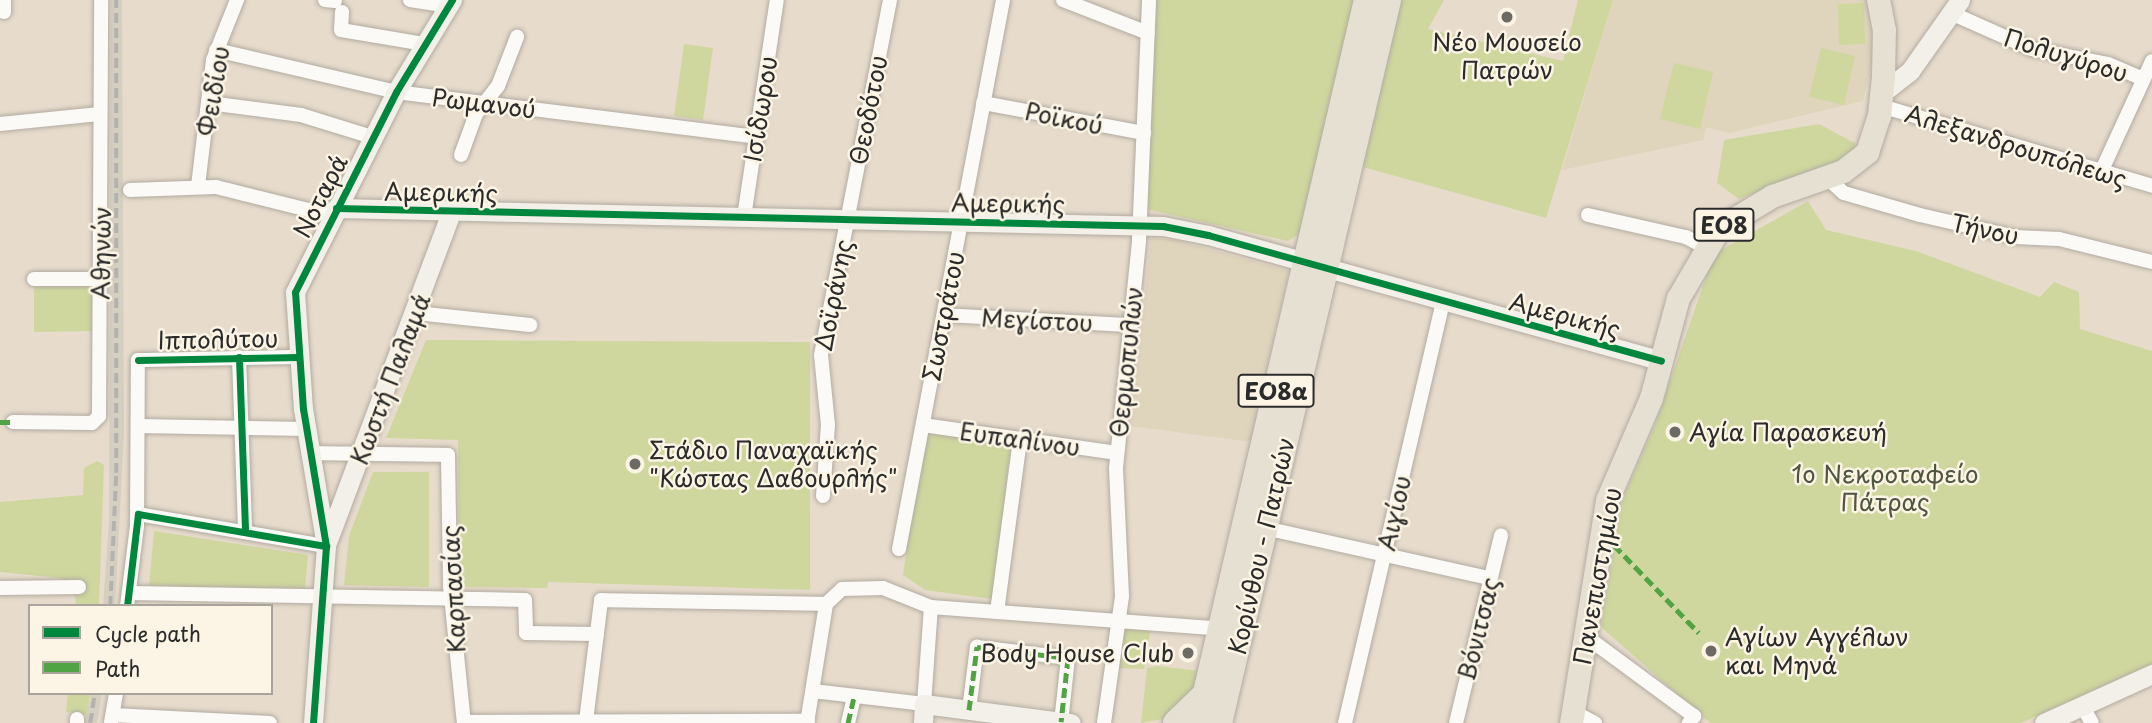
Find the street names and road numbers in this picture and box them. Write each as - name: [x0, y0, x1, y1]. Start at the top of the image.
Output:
- street label: Πολυγύρου: [2001, 23, 2131, 87]
- street label: Φειδίου: [191, 44, 235, 138]
- street label: Θεοδότου: [843, 53, 893, 167]
- street label: Ισίδωρου: [737, 54, 783, 164]
- street label: Ρωμανού: [430, 82, 538, 124]
- street label: Ροϊκού: [1023, 96, 1105, 140]
- street label: Αλεξανδρουπόλεως: [1902, 99, 2130, 193]
- street label: Νοταρά: [287, 150, 353, 242]
- street label: Αμερικής: [384, 177, 498, 207]
- street label: Αμερικής: [951, 188, 1065, 218]
- street label: Αθηνών: [86, 206, 116, 300]
- road number: ΕΟ8: [1692, 206, 1756, 244]
- street label: Τήνου: [1949, 208, 2021, 250]
- street label: Δοϊράνης: [808, 237, 858, 353]
- street label: Σωστράτου: [916, 249, 970, 383]
- street label: Θερμοπυλών: [1104, 285, 1148, 439]
- street label: Αμερικής: [1506, 286, 1624, 344]
- street label: Κωστή Παλαμά: [344, 289, 436, 469]
- street label: Μεγίστου: [980, 303, 1094, 337]
- street label: Ιππολύτου: [157, 324, 279, 354]
- road number: ΕΟ8α: [1238, 372, 1314, 410]
- street label: Ευπαλίνου: [958, 416, 1082, 462]
- street label: Κορίνθου - Πατρών: [1222, 434, 1300, 658]
- street label: Αιγίου: [1371, 473, 1417, 553]
- street label: Πανεπιστημίου: [1567, 485, 1627, 667]
- street label: Καρπασίας: [435, 524, 471, 654]
- street label: Βόνιτσας: [1451, 574, 1505, 684]

